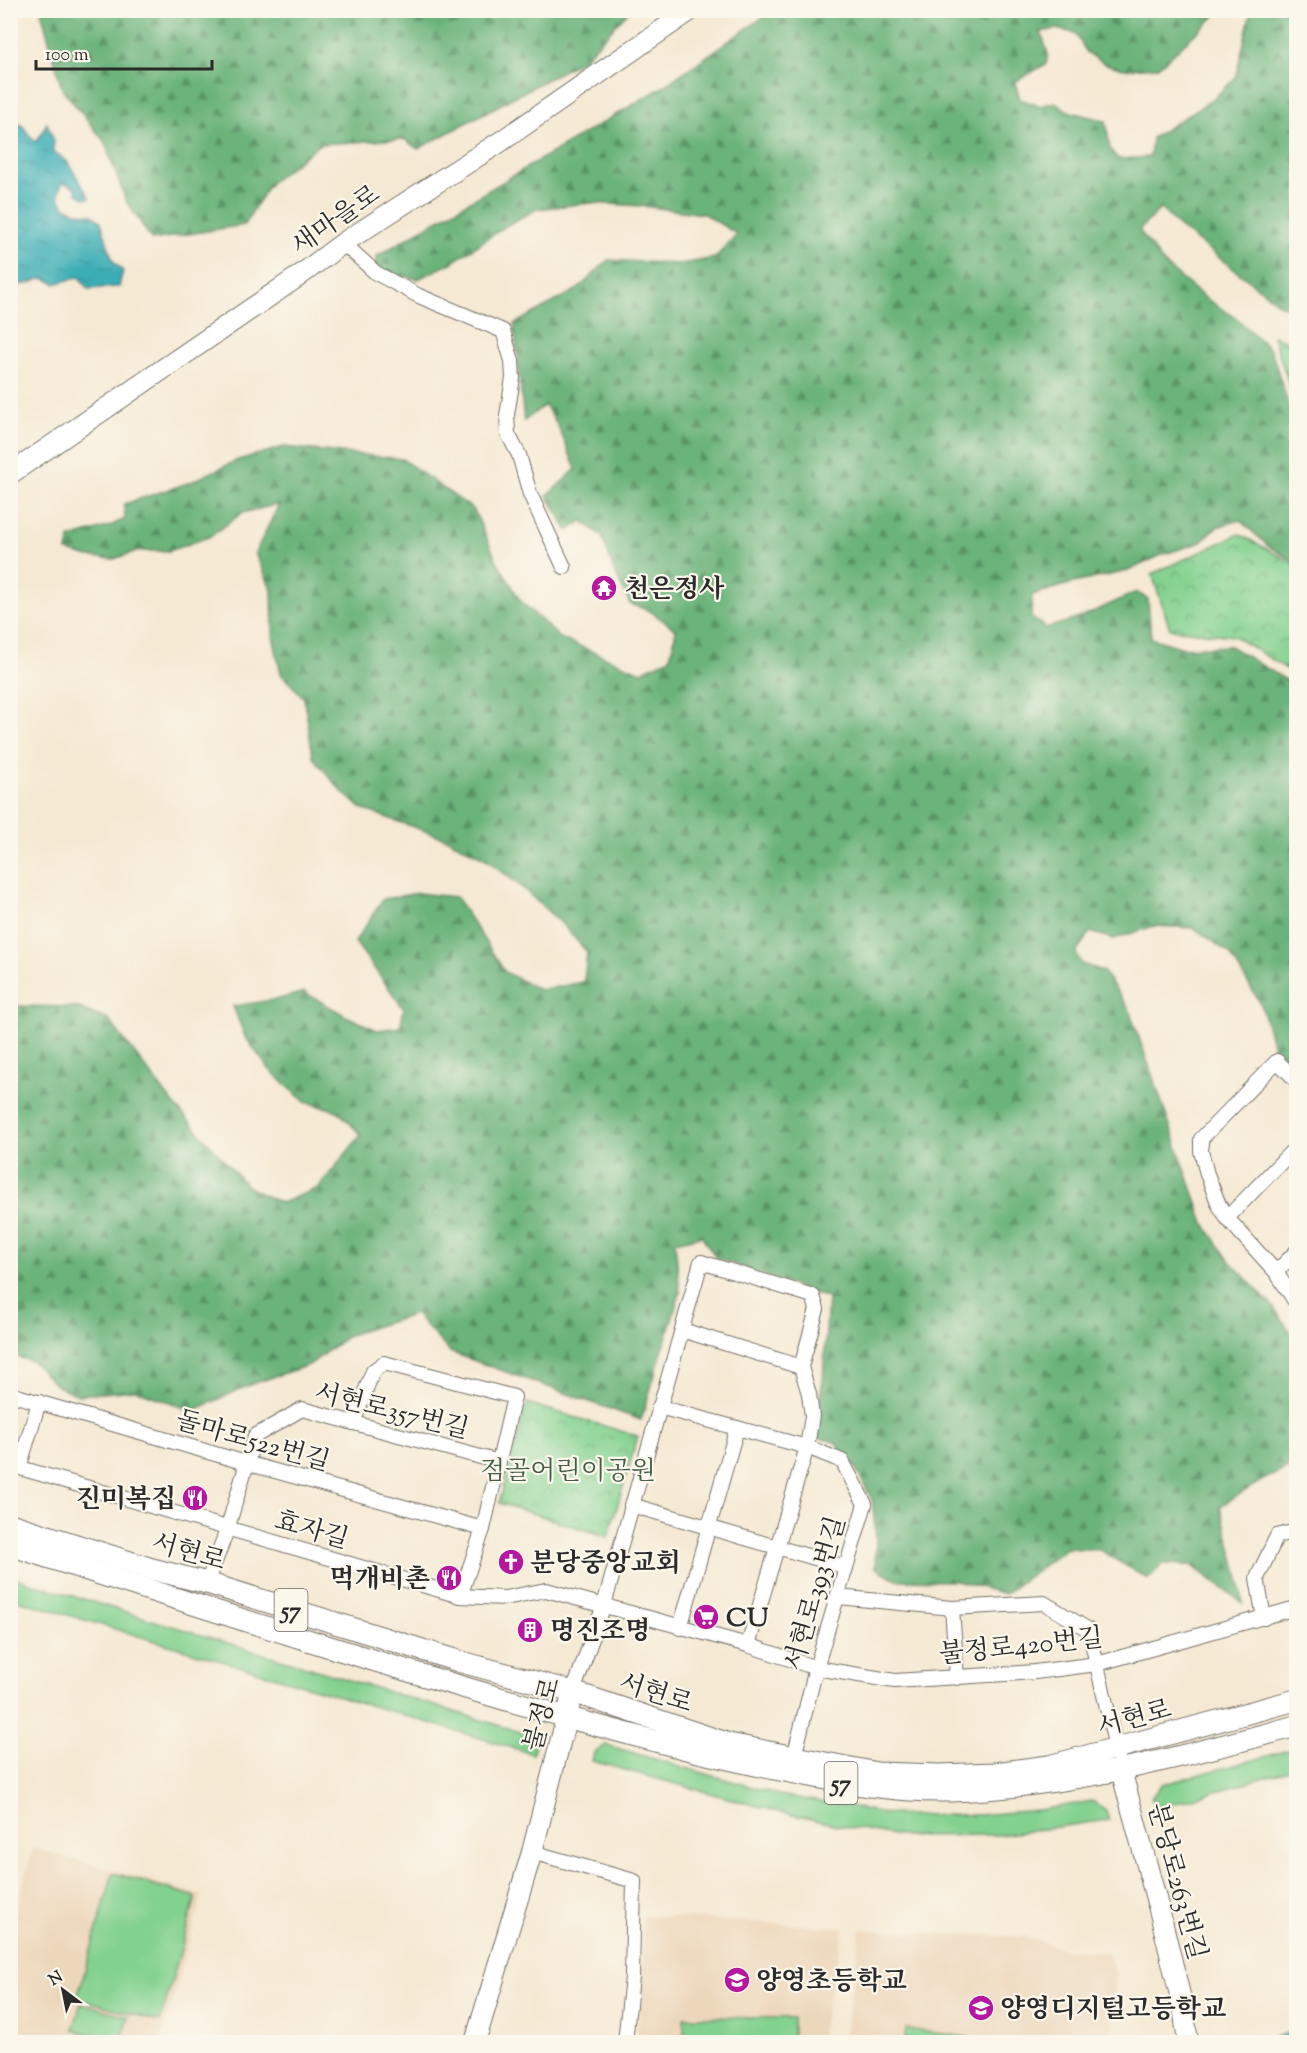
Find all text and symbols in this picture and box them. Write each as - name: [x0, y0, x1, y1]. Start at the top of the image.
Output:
- scale bar: [36, 33, 212, 71]
- text: 100 m: [45, 43, 89, 69]
- street label: 새마을로: [285, 177, 388, 265]
- place label: 천은정사: [624, 572, 725, 609]
- temple icon: 천은정사: [589, 573, 619, 603]
- street label: 서현로357번길: [310, 1375, 473, 1449]
- street label: 돌마로522번길: [171, 1403, 334, 1482]
- park label: 점골어린이공원: [480, 1454, 656, 1491]
- place label: 진미복집: [76, 1482, 176, 1519]
- restaurant icon: 진미복집: [180, 1483, 210, 1513]
- street label: 효자길: [270, 1503, 353, 1560]
- street label: 서현로393번길: [777, 1512, 856, 1675]
- street label: 서현로: [147, 1525, 230, 1582]
- place label: 분당중앙교회: [530, 1546, 681, 1583]
- church icon: 분당중앙교회: [496, 1547, 526, 1577]
- place label: 먹개비촌: [330, 1562, 430, 1599]
- restaurant icon: 먹개비촌: [434, 1563, 464, 1593]
- road number: 57: [274, 1589, 308, 1631]
- place label: CU: [726, 1601, 769, 1638]
- supermarket icon: CU: [691, 1602, 721, 1632]
- place label: 명진조명: [550, 1614, 650, 1651]
- building icon: 명진조명: [515, 1615, 545, 1645]
- street label: 불정로420번길: [937, 1620, 1105, 1674]
- street label: 서현로: [614, 1665, 697, 1724]
- street label: 불정로: [516, 1673, 571, 1756]
- street label: 서현로: [1093, 1692, 1176, 1747]
- road number: 57: [824, 1762, 858, 1804]
- street label: 분당로263번길: [1137, 1799, 1214, 1964]
- north arrow: [33, 1960, 93, 2020]
- place label: 양영초등학교: [756, 1964, 907, 2001]
- school or university icon: 양영초등학교: [722, 1965, 752, 1995]
- text: N: [45, 1966, 68, 1993]
- place label: 양영디지털고등학교: [1000, 1992, 1226, 2029]
- school or university icon: 양영디지털고등학교: [966, 1993, 996, 2023]

